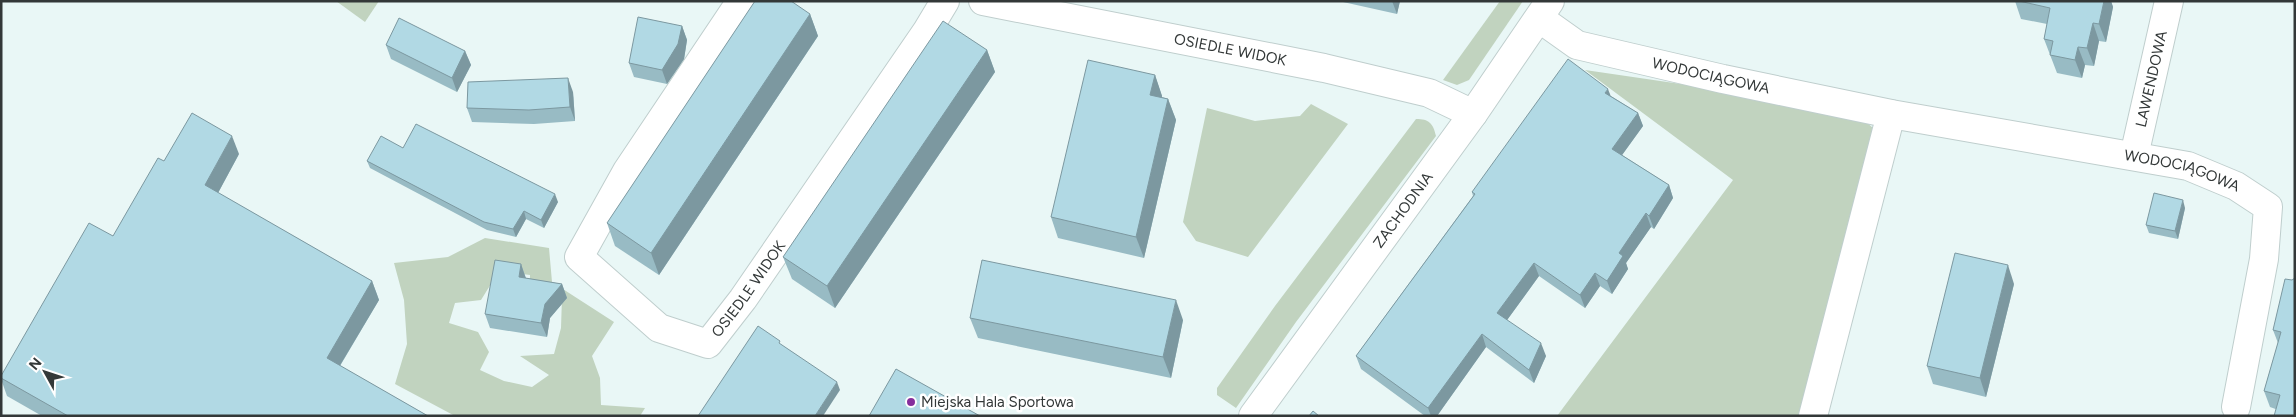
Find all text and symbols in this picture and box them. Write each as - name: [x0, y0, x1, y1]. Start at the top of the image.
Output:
- street label: LAWENDOWA: [2132, 29, 2171, 129]
- street label: OSIEDLE WIDOK: [1173, 30, 1289, 70]
- street label: WODOCIĄGOWA: [1650, 54, 1771, 98]
- street label: WODOCIĄGOWA: [2123, 146, 2243, 196]
- street label: ZACHODNIA: [1370, 168, 1437, 251]
- street label: OSIEDLE WIDOK: [708, 237, 790, 341]
- north arrow: [20, 347, 70, 397]
- text: N: [25, 354, 45, 374]
- place label: Miejska Hala Sportowa: [921, 393, 1074, 411]
- marker: Miejska Hala Sportowa: [905, 396, 917, 408]

